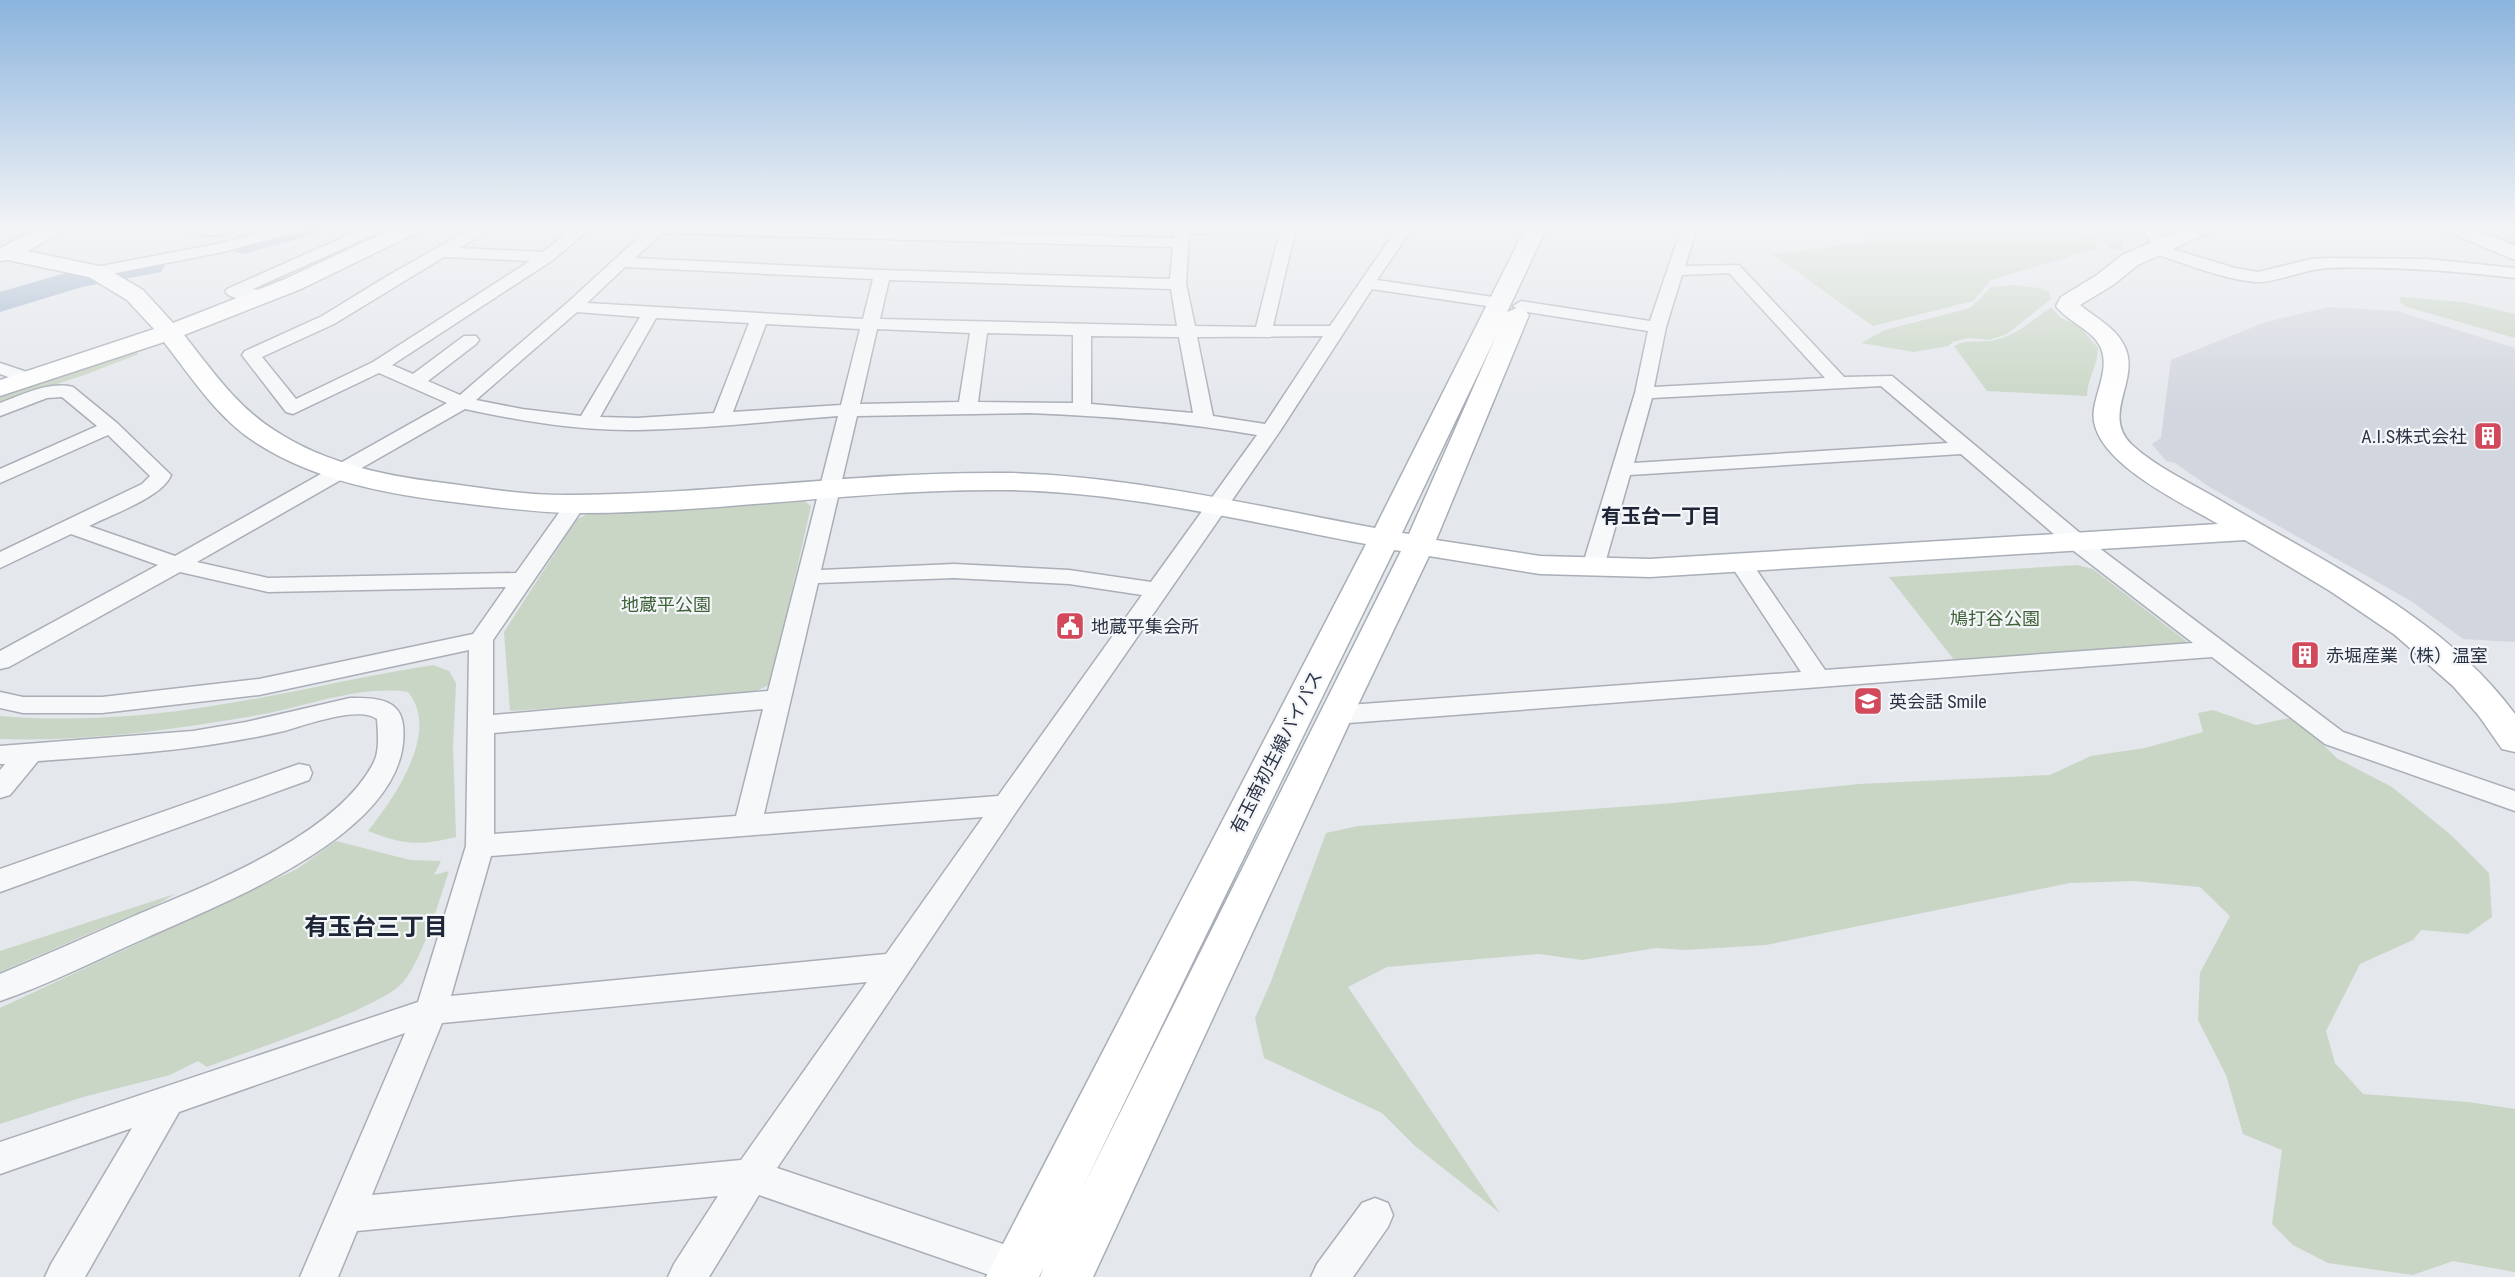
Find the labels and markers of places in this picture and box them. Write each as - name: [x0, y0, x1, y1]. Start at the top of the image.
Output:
- building icon: A.I.S株式会社: [2472, 420, 2504, 452]
- place label: A.I.S株式会社: [2361, 426, 2467, 447]
- public building icon: 地蔵平集会所: [1054, 610, 1086, 642]
- place label: 地蔵平集会所: [1091, 616, 1199, 637]
- building icon: 赤堀産業（株）温室: [2289, 639, 2321, 671]
- place label: 赤堀産業（株）温室: [2326, 645, 2488, 666]
- school or university icon: 英会話 Smile: [1852, 685, 1884, 717]
- place label: 英会話 Smile: [1889, 691, 1987, 712]

